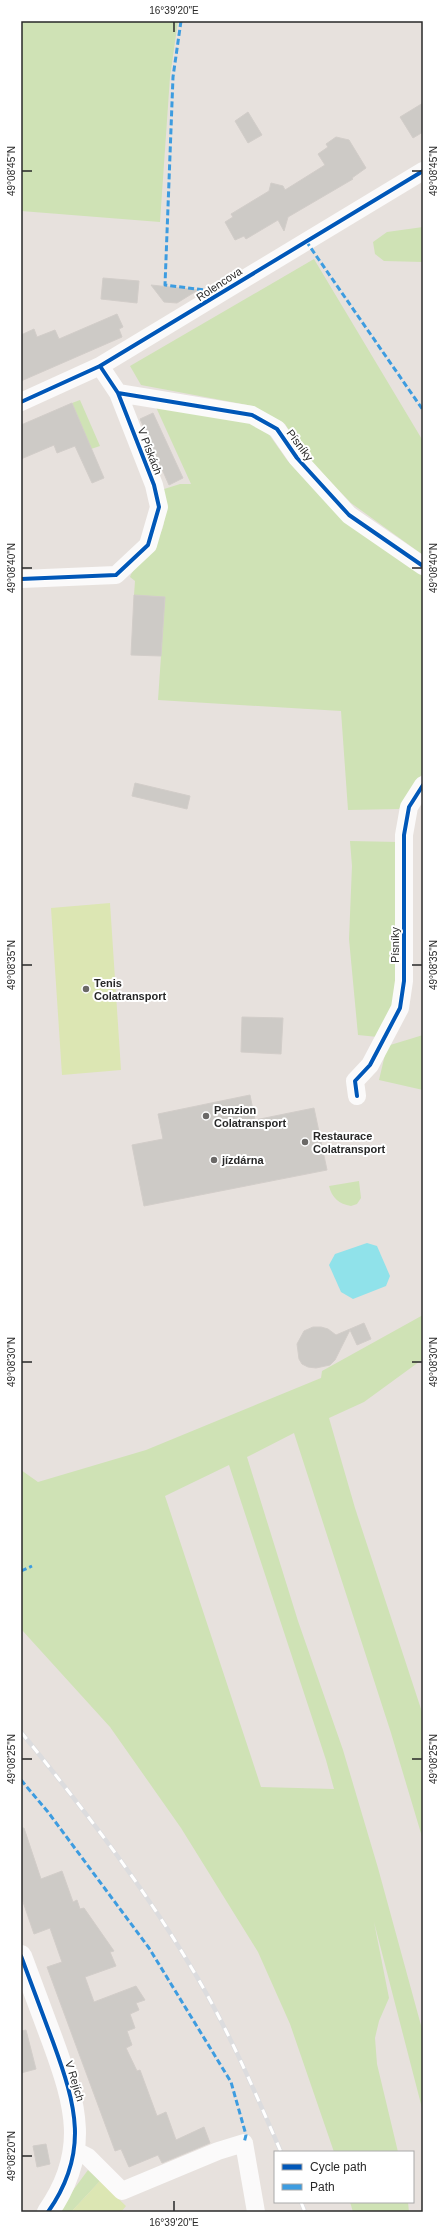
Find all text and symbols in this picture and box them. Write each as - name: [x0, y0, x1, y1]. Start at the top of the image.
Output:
- text: 16°39'20"E: [149, 5, 199, 16]
- text: 49°08'45"N: [6, 146, 17, 196]
- text: 49°08'45"N: [428, 146, 439, 196]
- street label: Rolencova: [194, 264, 245, 303]
- street label: V Pískách: [136, 426, 164, 476]
- street label: Písníky: [284, 427, 316, 463]
- text: 49°08'40"N: [6, 543, 17, 593]
- text: 49°08'40"N: [428, 543, 439, 593]
- street label: Písníky: [389, 926, 401, 963]
- text: 49°08'35"N: [6, 940, 17, 990]
- text: 49°08'35"N: [428, 940, 439, 990]
- place label: Tenis Colatransport: [94, 977, 166, 1002]
- marker: Tenis Colatransport: [81, 984, 91, 994]
- place label: Penzion Colatransport: [214, 1104, 286, 1129]
- marker: Penzion Colatransport: [201, 1111, 211, 1121]
- place label: Restaurace Colatransport: [313, 1130, 385, 1155]
- marker: Restaurace Colatransport: [300, 1137, 310, 1147]
- place label: jízdárna: [221, 1154, 264, 1166]
- marker: jízdárna: [209, 1155, 219, 1165]
- text: 49°08'30"N: [6, 1337, 17, 1387]
- text: 49°08'30"N: [428, 1337, 439, 1387]
- text: 49°08'25"N: [6, 1734, 17, 1784]
- text: 49°08'25"N: [428, 1734, 439, 1784]
- street label: V Rejích: [63, 2059, 87, 2103]
- text: 49°08'20"N: [6, 2131, 17, 2181]
- legend: [274, 2151, 414, 2203]
- text: Cycle path: [310, 2160, 367, 2174]
- text: Path: [310, 2180, 335, 2194]
- text: 16°39'20"E: [149, 2217, 199, 2228]

